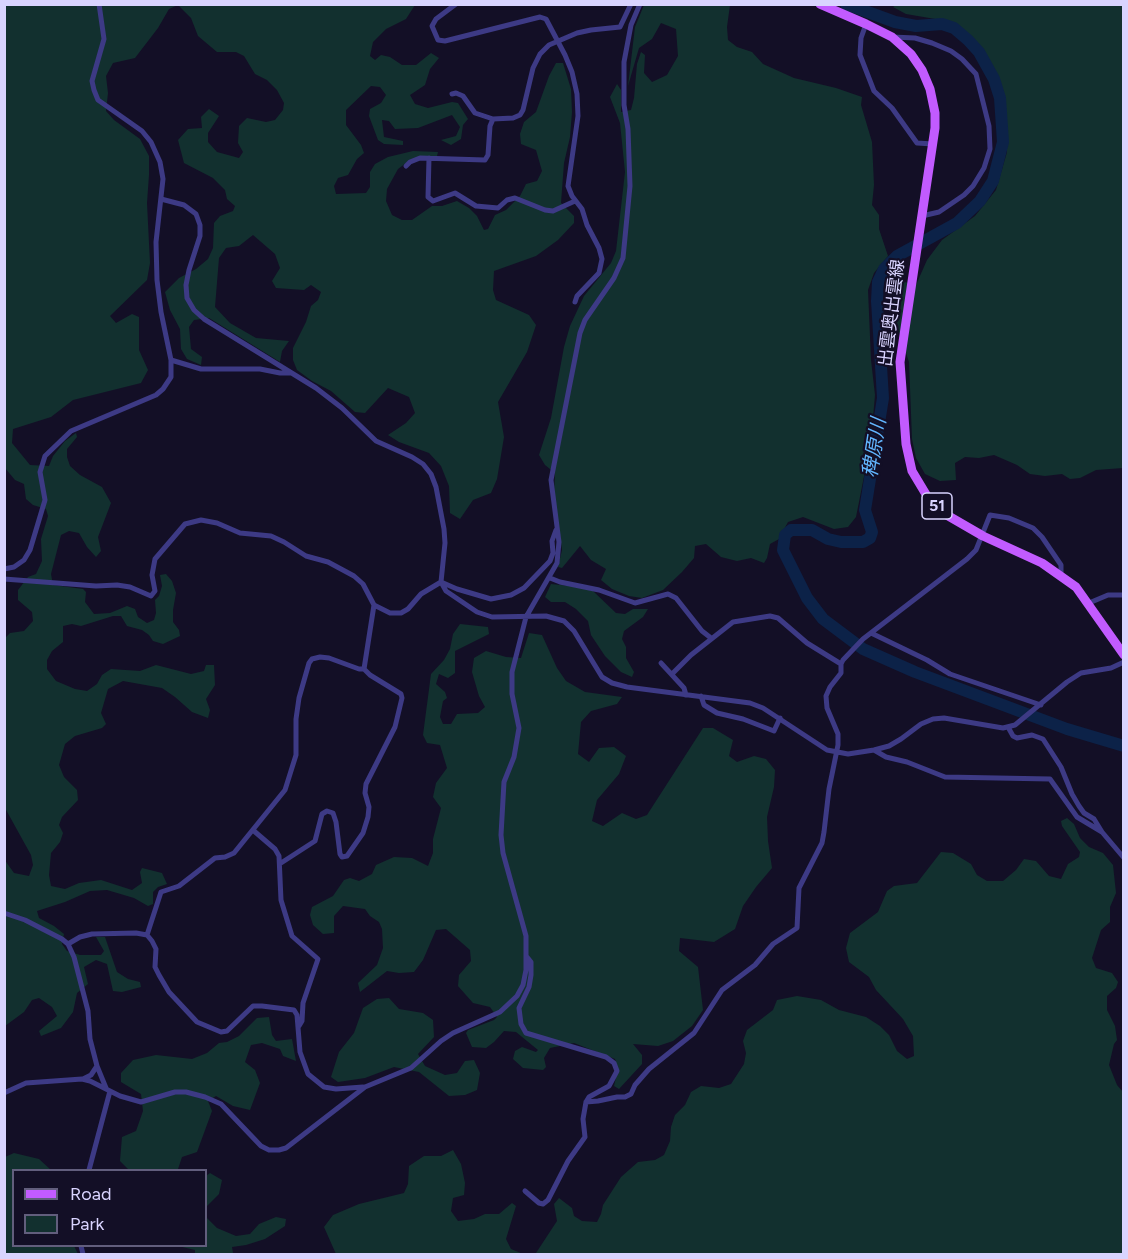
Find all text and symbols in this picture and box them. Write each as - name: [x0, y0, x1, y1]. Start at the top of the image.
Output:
- street label: 出雲奥出雲線: [875, 258, 909, 368]
- water label: 稗原川: [858, 416, 892, 480]
- road number: 51: [922, 493, 952, 519]
- legend: [12, 1169, 207, 1247]
- text: Road: [70, 1183, 111, 1205]
- text: Park: [70, 1213, 104, 1235]

